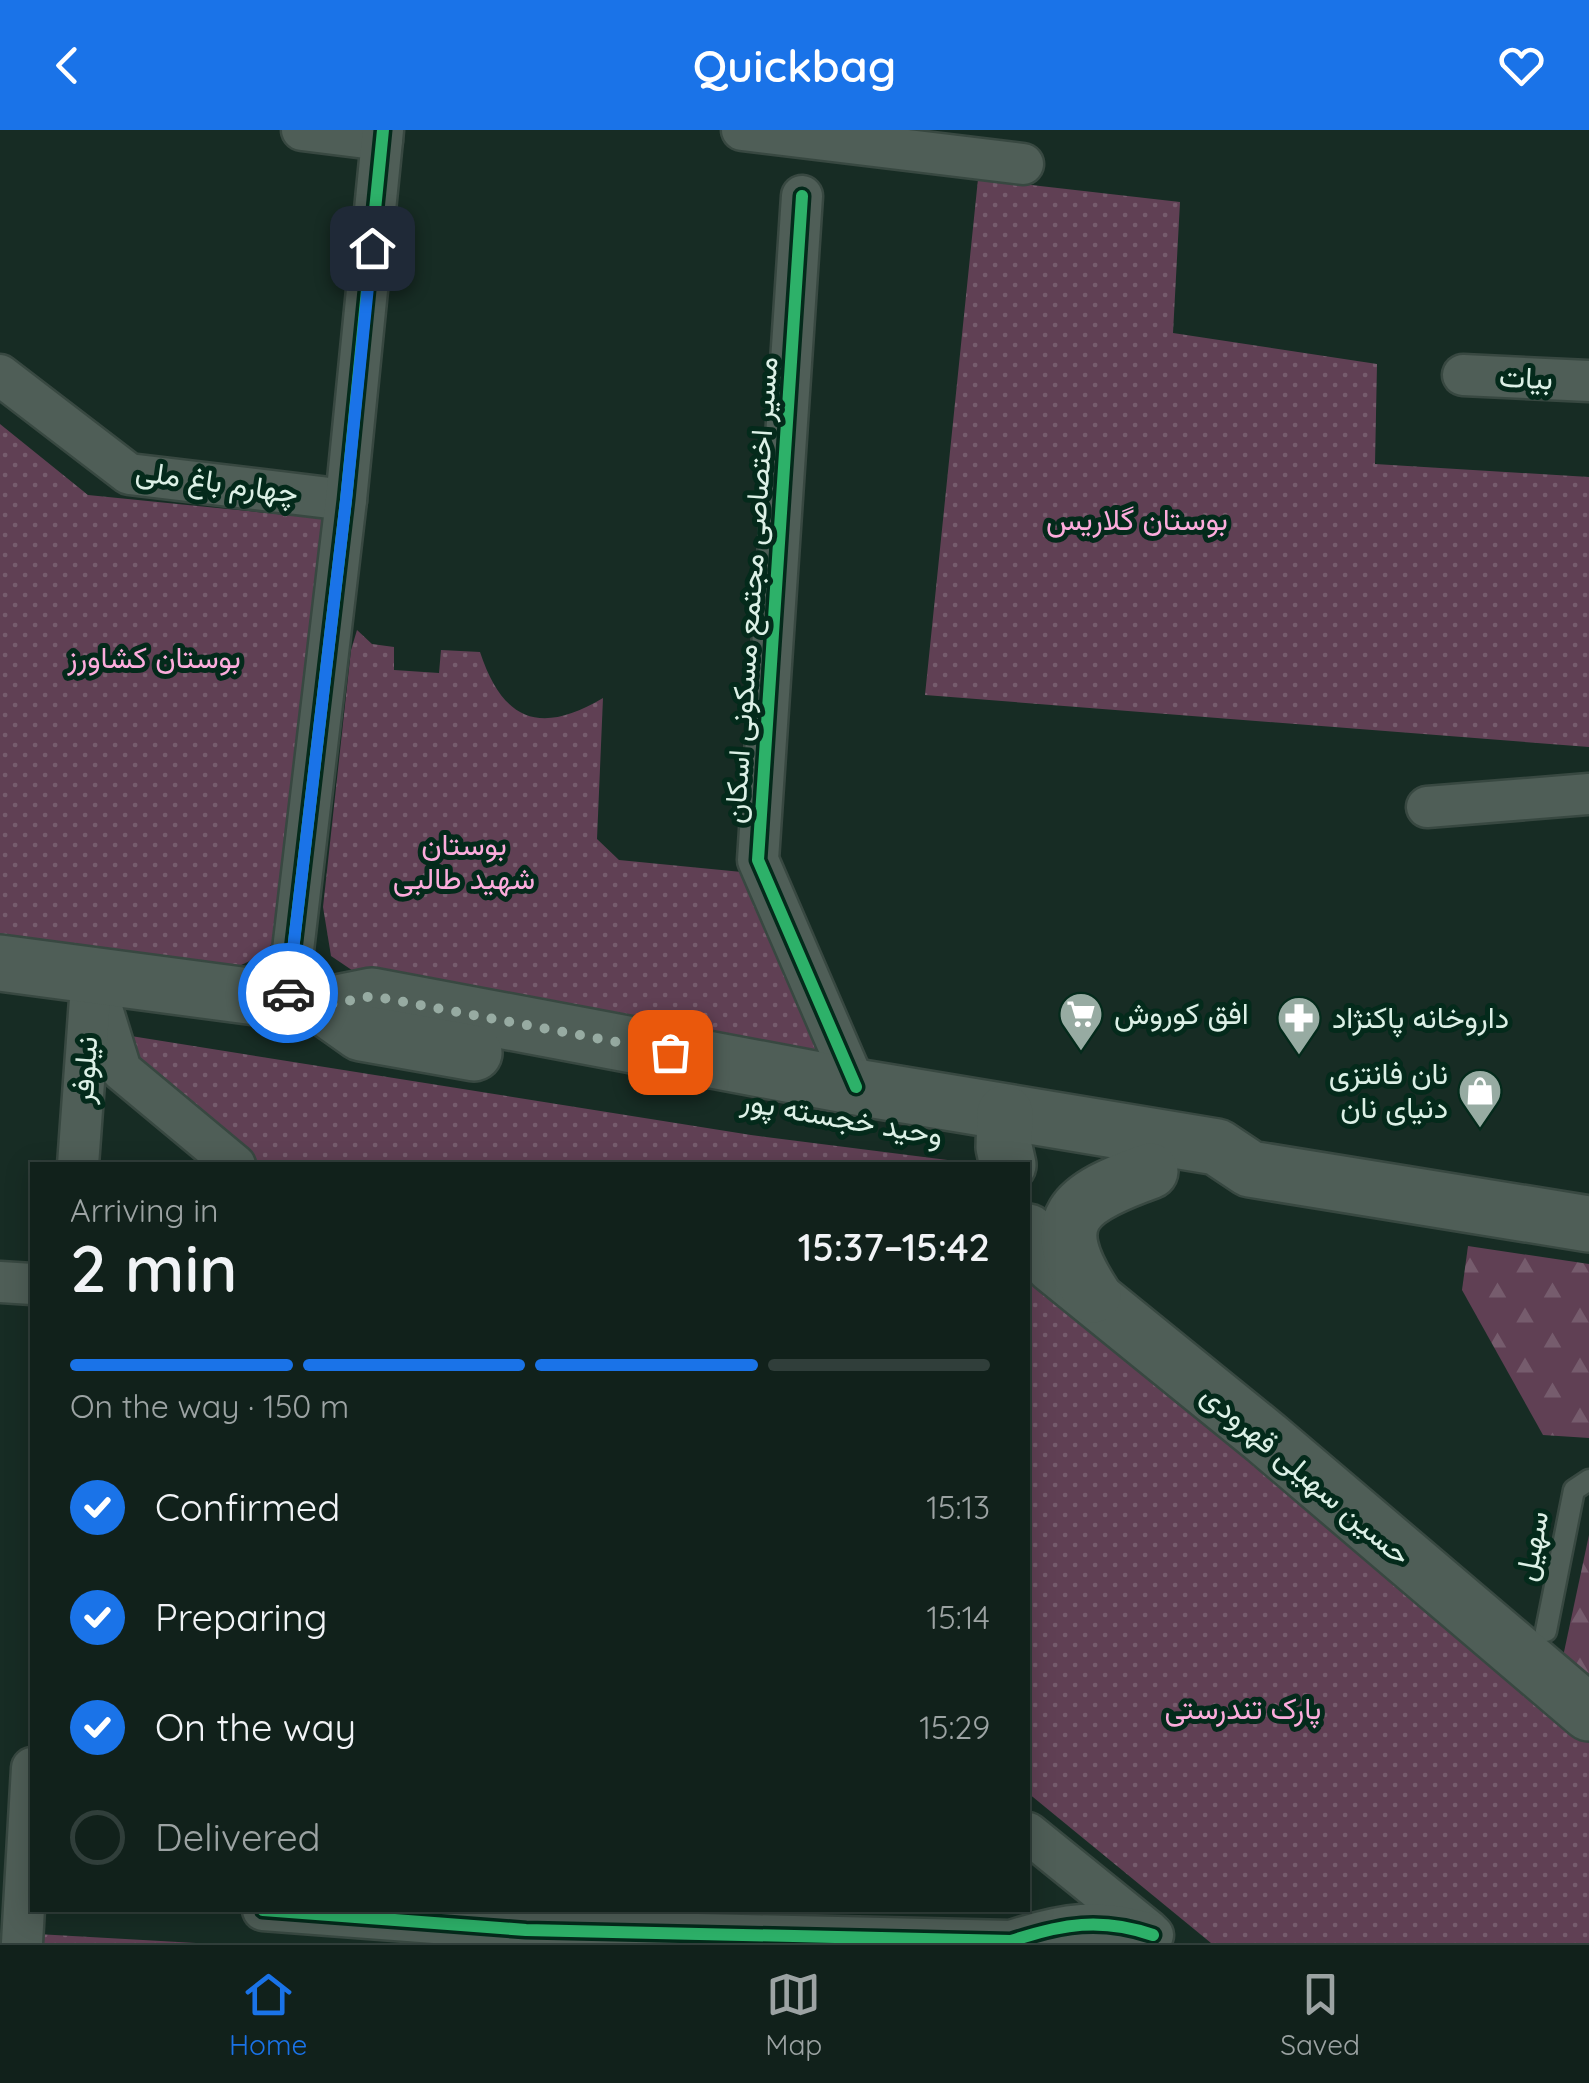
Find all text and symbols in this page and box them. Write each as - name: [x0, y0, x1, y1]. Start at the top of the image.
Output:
- text: Quickbag: [693, 37, 896, 93]
- icon: back: [40, 38, 95, 93]
- icon: heart: [1494, 38, 1549, 93]
- pin: [330, 206, 415, 291]
- icon: home: [345, 221, 400, 276]
- street label: مسیر اختصاصی مجتمع مسکونی اسکان: [715, 355, 787, 825]
- street label: بیات: [1498, 357, 1554, 397]
- street label: چهارم باغ ملی: [133, 451, 301, 513]
- park label: بوستان گلاریس: [1046, 500, 1228, 538]
- park label: بوستان کشاورز: [66, 638, 241, 676]
- park label: بوستان شهید طالبی: [393, 825, 535, 897]
- courier: [238, 943, 338, 1043]
- icon: car: [261, 966, 316, 1021]
- supermarket icon: افق کوروش: [1058, 991, 1104, 1052]
- place label: افق کوروش: [1114, 994, 1249, 1032]
- pharmacy icon: داروخانه پاکنژاد: [1276, 995, 1322, 1056]
- place label: داروخانه پاکنژاد: [1332, 998, 1509, 1038]
- pin: [628, 1010, 713, 1095]
- icon: bag: [643, 1025, 698, 1080]
- street label: نیلوفر: [63, 1035, 105, 1106]
- place label: نان فانتزی دنیای نان: [1329, 1054, 1448, 1126]
- shop icon: نان فانتزی دنیای نان: [1457, 1068, 1503, 1129]
- street label: وحید خجسته پور: [737, 1080, 946, 1155]
- text: Arriving in: [70, 1190, 219, 1230]
- text: 15:37–15:42: [798, 1223, 990, 1271]
- text: 2 min: [70, 1227, 238, 1308]
- street label: حسین سهیلی قهرودی: [1194, 1375, 1419, 1573]
- text: On the way · 150 m: [70, 1386, 349, 1426]
- icon: check: [70, 1480, 125, 1535]
- text: Confirmed: [155, 1483, 340, 1531]
- text: 15:13: [926, 1487, 990, 1527]
- street label: سهیل: [1506, 1508, 1556, 1584]
- icon: check: [70, 1590, 125, 1645]
- text: Preparing: [155, 1593, 327, 1641]
- text: 15:14: [927, 1597, 990, 1637]
- park label: پارک تندرستی: [1165, 1689, 1321, 1729]
- icon: check: [70, 1700, 125, 1755]
- text: On the way: [155, 1703, 356, 1751]
- text: 15:29: [919, 1707, 990, 1747]
- text: Delivered: [155, 1813, 321, 1861]
- tab: Home: [229, 1967, 307, 2062]
- tab: Map: [765, 1967, 822, 2062]
- tab: Saved: [1280, 1967, 1360, 2062]

